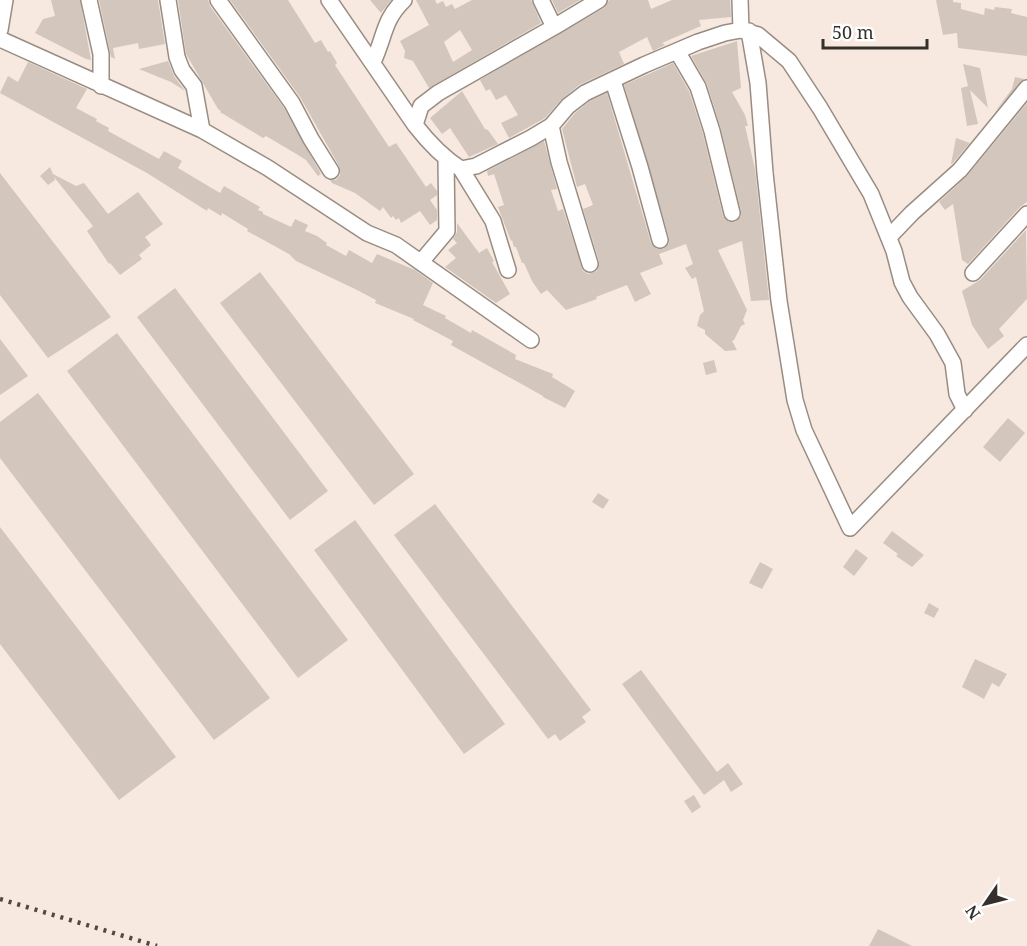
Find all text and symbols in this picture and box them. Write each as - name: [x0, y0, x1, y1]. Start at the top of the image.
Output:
- scale bar: [823, 12, 926, 50]
- text: 50 m: [832, 20, 874, 44]
- north arrow: [955, 874, 1015, 934]
- text: N: [960, 901, 985, 924]

